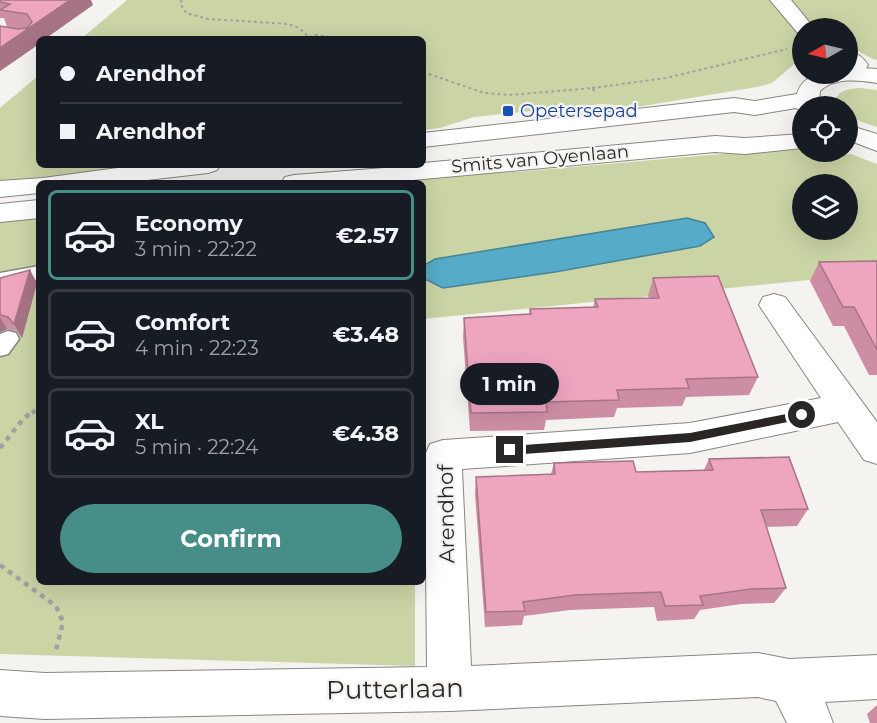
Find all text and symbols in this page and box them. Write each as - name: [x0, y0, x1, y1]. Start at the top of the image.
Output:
- north arrow: [792, 18, 858, 84]
- map controls: [792, 18, 858, 240]
- text: Arendhof: [96, 60, 205, 87]
- button: locate: [792, 96, 858, 162]
- place label: Opetersepad: [520, 100, 638, 122]
- marker: Opetersepad: [501, 104, 515, 118]
- text: Arendhof: [96, 118, 205, 145]
- street label: Smits van Oyenlaan: [450, 140, 630, 178]
- button: layers: [792, 174, 858, 240]
- icon: car: [63, 208, 117, 262]
- text: Economy: [135, 210, 243, 237]
- text: €2.57: [336, 222, 399, 249]
- text: 3 min · 22:22: [135, 237, 257, 261]
- icon: car: [63, 307, 117, 361]
- text: Comfort: [135, 309, 230, 336]
- text: €3.48: [332, 321, 399, 348]
- text: 4 min · 22:23: [135, 336, 259, 360]
- callout: 1 min: [460, 363, 560, 405]
- text: 1 min: [482, 372, 537, 396]
- route start: [788, 401, 815, 428]
- icon: car: [63, 406, 117, 460]
- text: XL: [135, 408, 164, 435]
- text: €4.38: [332, 420, 399, 447]
- text: 5 min · 22:24: [135, 435, 258, 459]
- route end: [496, 436, 523, 463]
- street label: Arendhof: [433, 464, 459, 564]
- button: Confirm: [60, 504, 402, 573]
- street label: Putterlaan: [326, 672, 464, 706]

